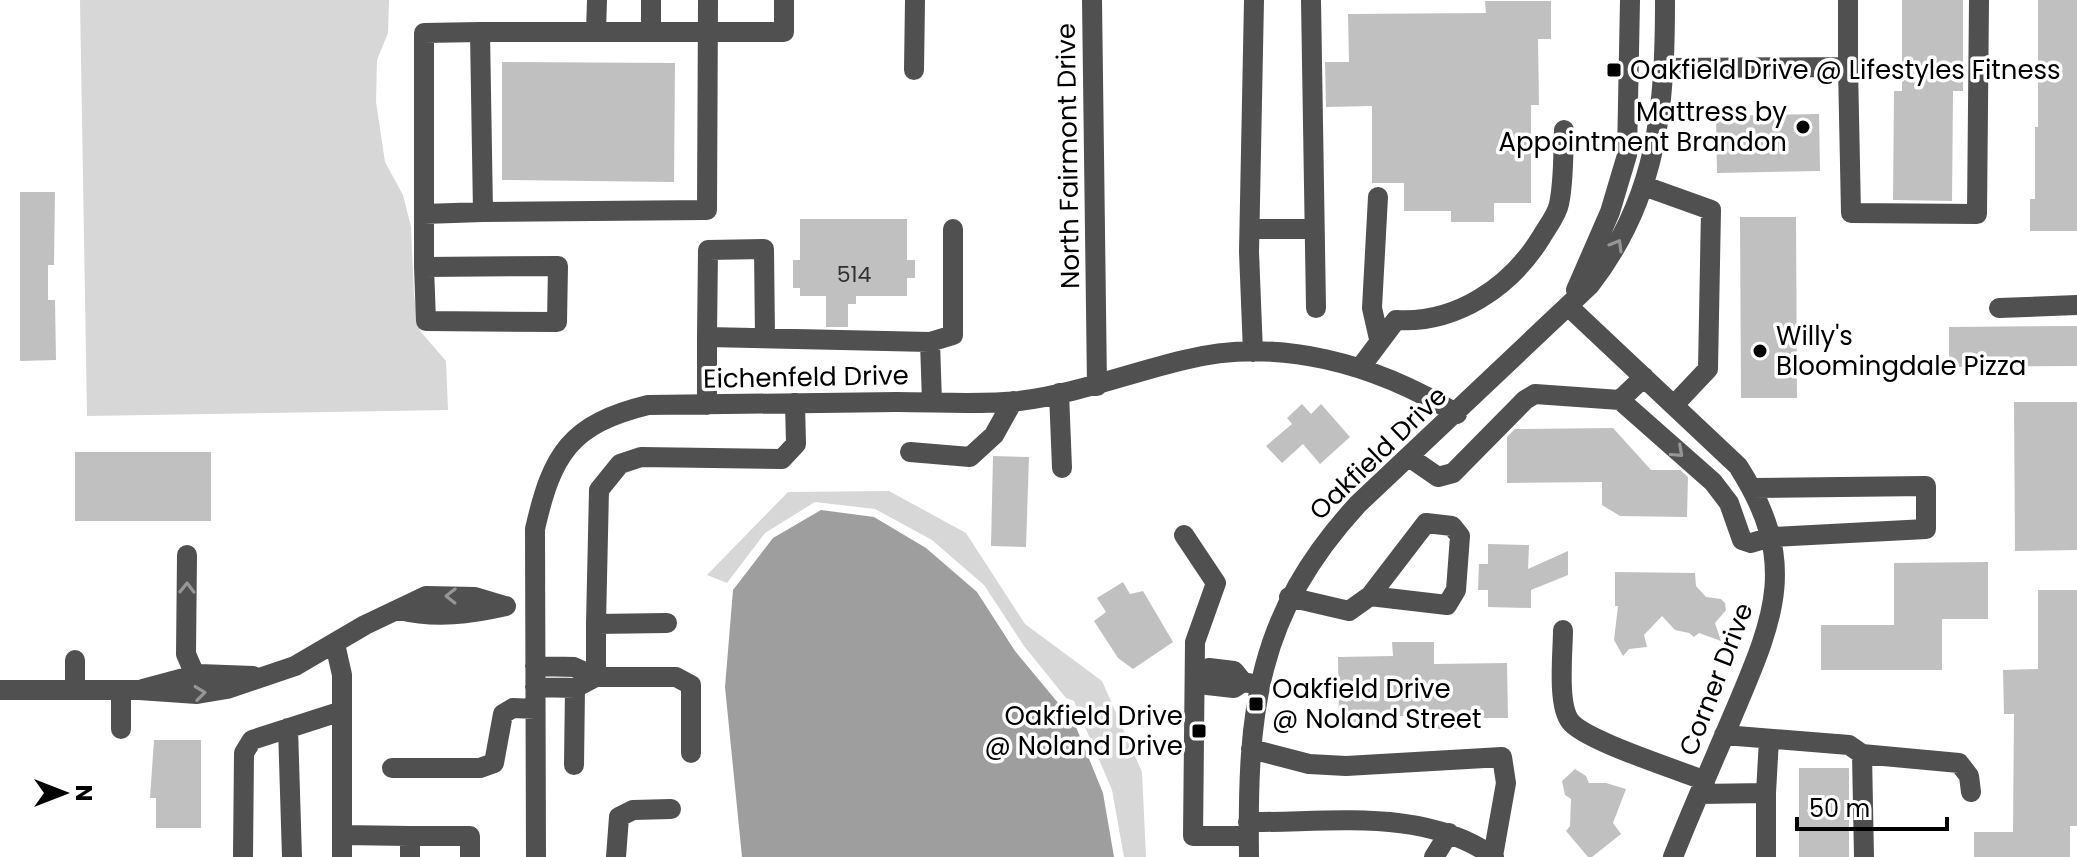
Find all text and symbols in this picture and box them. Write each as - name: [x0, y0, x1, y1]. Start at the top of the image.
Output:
- street label: North Fairmont Drive: [1048, 23, 1088, 289]
- place label: Oakfield Drive @ Lifestyles Fitness: [1630, 52, 2061, 88]
- marker: Oakfield Drive @ Lifestyles Fitness: [1605, 61, 1623, 79]
- place label: Mattress by Appointment Brandon: [1499, 94, 1787, 160]
- marker: Mattress by Appointment Brandon: [1794, 118, 1812, 136]
- one-way arrow: [1607, 239, 1623, 254]
- house number: 514: [837, 259, 872, 290]
- place label: Willy's Bloomingdale Pizza: [1776, 318, 2026, 384]
- marker: Willy's Bloomingdale Pizza: [1751, 342, 1769, 360]
- street label: Eichenfeld Drive: [703, 357, 909, 397]
- street label: Oakfield Drive: [1301, 378, 1455, 528]
- one-way arrow: [1668, 442, 1683, 457]
- one-way arrow: [178, 581, 196, 594]
- one-way arrow: [444, 588, 457, 605]
- street label: Corner Drive: [1670, 597, 1762, 761]
- place label: Oakfield Drive @ Noland Street: [1272, 671, 1481, 737]
- one-way arrow: [193, 685, 207, 702]
- marker: Oakfield Drive @ Noland Street: [1247, 695, 1265, 713]
- place label: Oakfield Drive @ Noland Drive: [984, 698, 1183, 764]
- marker: Oakfield Drive @ Noland Drive: [1190, 722, 1208, 740]
- north arrow: [24, 753, 104, 833]
- scale bar: [1797, 781, 1947, 831]
- text: N: [68, 785, 99, 801]
- text: 50 m: [1809, 792, 1870, 825]

